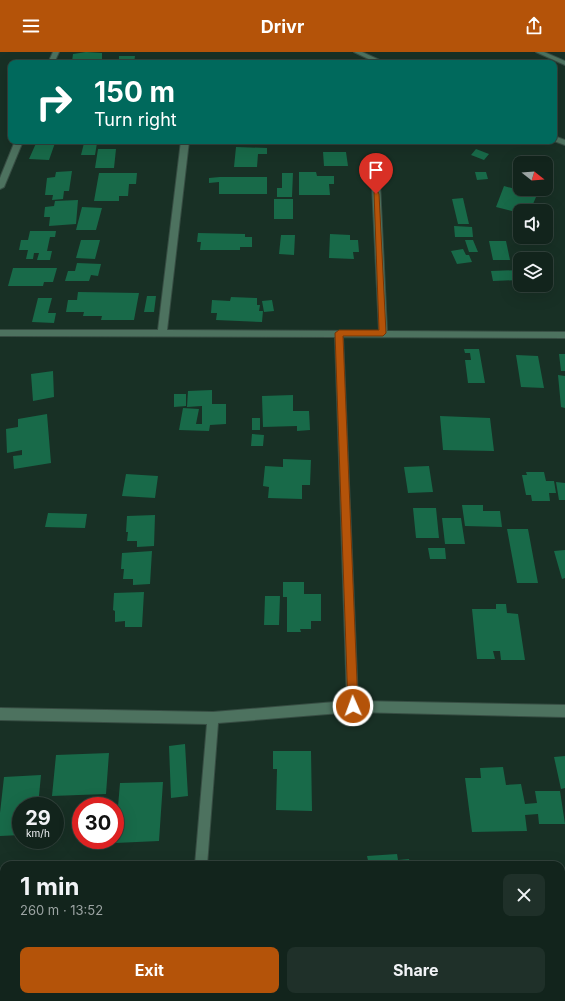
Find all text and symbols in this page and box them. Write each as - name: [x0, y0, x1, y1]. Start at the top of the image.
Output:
- icon: menu: [20, 15, 42, 37]
- icon: share: [523, 15, 545, 37]
- text: Drivr: [261, 16, 304, 37]
- text: 150 m: [94, 75, 175, 109]
- icon: right: [28, 76, 80, 128]
- text: Turn right: [94, 109, 177, 130]
- pin: [359, 153, 393, 194]
- north arrow: [513, 156, 553, 196]
- map controls: [513, 156, 553, 292]
- icon: arrive: [365, 159, 387, 181]
- button: sound: [513, 204, 553, 244]
- button: layers: [513, 252, 553, 292]
- position arrow: [332, 685, 374, 727]
- speed limit sign: 30: [72, 797, 124, 849]
- text: 29: [25, 806, 51, 830]
- text: km/h: [26, 827, 50, 839]
- text: 1 min: [20, 872, 79, 901]
- button: close: [503, 874, 545, 916]
- text: 260 m · 13:52: [20, 902, 103, 918]
- button: Exit: [20, 947, 279, 993]
- button: Share: [287, 947, 545, 993]

